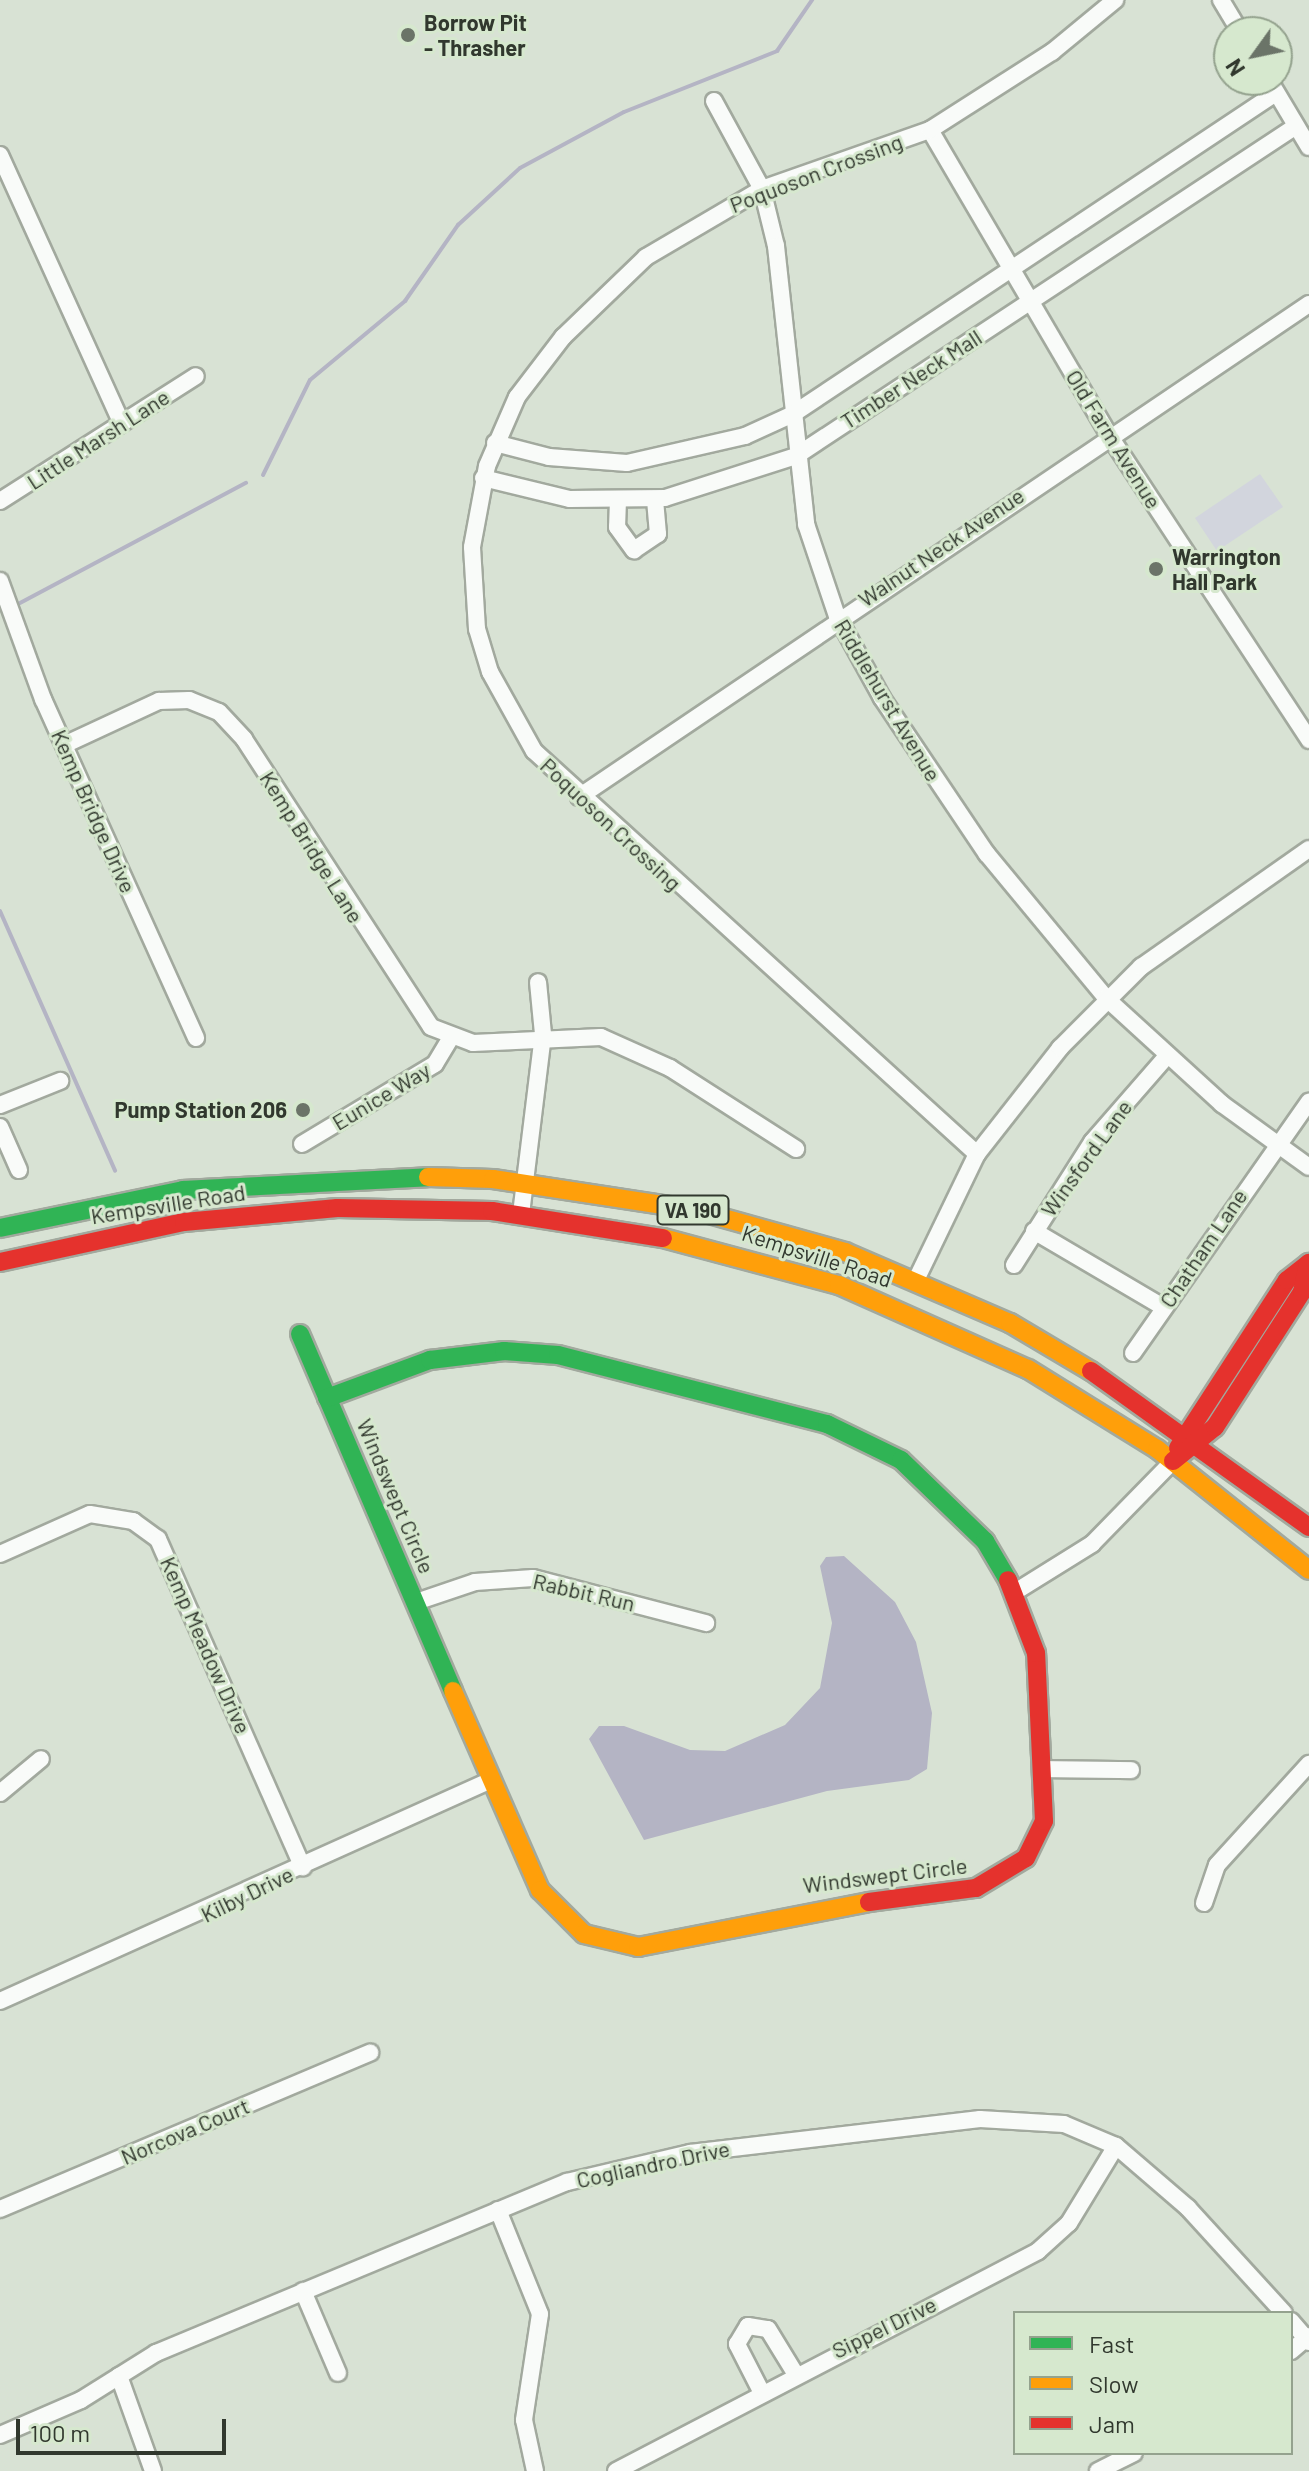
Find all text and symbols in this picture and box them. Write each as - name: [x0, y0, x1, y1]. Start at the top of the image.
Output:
- place label: Borrow Pit - Thrasher: [424, 9, 527, 60]
- north arrow: [1213, 16, 1293, 96]
- marker: Borrow Pit - Thrasher: [399, 26, 417, 44]
- text: N: [1220, 55, 1249, 81]
- street label: Poquoson Crossing: [726, 128, 906, 218]
- street label: Timber Neck Mall: [836, 324, 986, 434]
- street label: Old Farm Avenue: [1061, 365, 1167, 513]
- street label: Little Marsh Lane: [22, 383, 174, 495]
- street label: Walnut Neck Avenue: [853, 482, 1029, 612]
- place label: Warrington Hall Park: [1172, 543, 1281, 594]
- marker: Warrington Hall Park: [1147, 560, 1165, 578]
- street label: Riddlehurst Avenue: [829, 614, 947, 786]
- street label: Kemp Bridge Drive: [46, 725, 142, 897]
- street label: Poquoson Crossing: [535, 752, 687, 896]
- street label: Kemp Bridge Lane: [255, 766, 369, 928]
- street label: Eunice Way: [327, 1056, 435, 1136]
- street label: Winsford Lane: [1035, 1095, 1137, 1221]
- place label: Pump Station 206: [114, 1097, 287, 1123]
- marker: Pump Station 206: [294, 1101, 312, 1119]
- street label: Kempsville Road: [89, 1179, 247, 1229]
- street label: Chatham Lane: [1154, 1184, 1252, 1312]
- road number: VA 190: [655, 1194, 731, 1226]
- street label: Kempsville Road: [739, 1219, 895, 1293]
- street label: Windswept Circle: [352, 1415, 440, 1577]
- street label: Kemp Meadow Drive: [155, 1552, 257, 1738]
- street label: Rabbit Run: [530, 1567, 638, 1617]
- street label: Windswept Circle: [801, 1852, 969, 1898]
- street label: Kilby Drive: [196, 1860, 298, 1928]
- street label: Norcova Court: [117, 2092, 253, 2170]
- street label: Cogliandro Drive: [574, 2135, 732, 2193]
- street label: Sippel Drive: [828, 2290, 940, 2364]
- legend: [1013, 2311, 1293, 2455]
- text: Fast: [1089, 2329, 1134, 2358]
- text: Slow: [1089, 2369, 1138, 2398]
- scale bar: [20, 2403, 230, 2453]
- text: Jam: [1089, 2409, 1135, 2438]
- text: 100 m: [30, 2418, 90, 2447]

